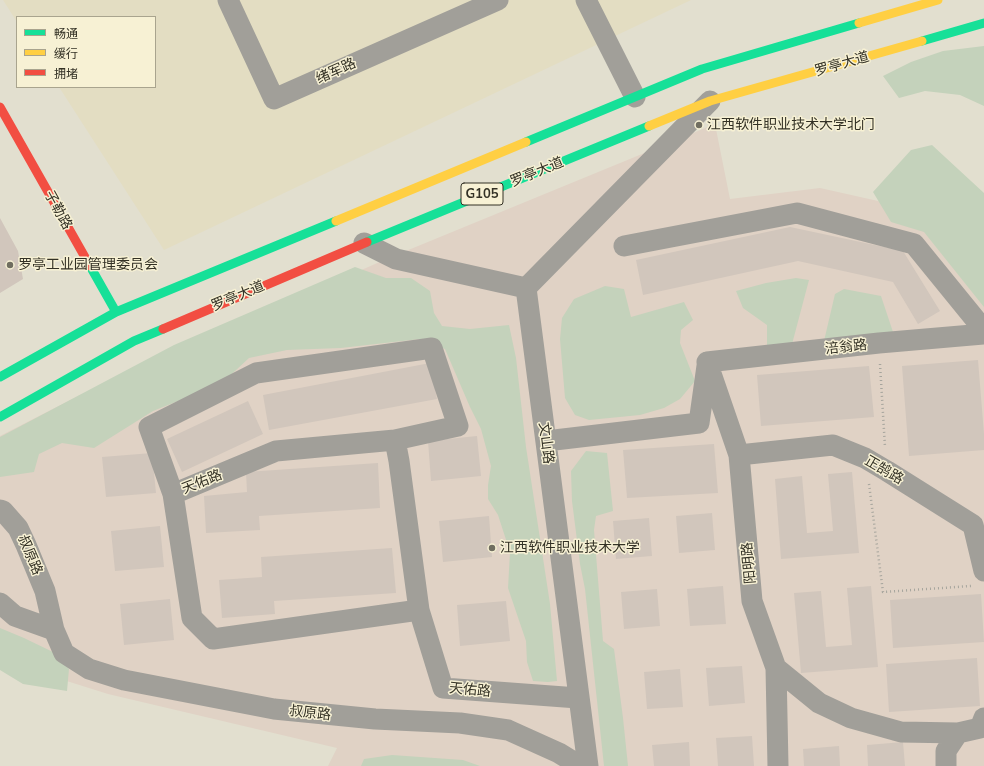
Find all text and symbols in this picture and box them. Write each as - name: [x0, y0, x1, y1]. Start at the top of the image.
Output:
- legend: [16, 16, 156, 88]
- text: 畅通: [54, 26, 78, 41]
- text: 缓行: [54, 46, 78, 61]
- street label: 罗亭大道: [813, 48, 871, 80]
- street label: 绪军路: [313, 55, 359, 87]
- text: 拥堵: [54, 66, 78, 81]
- place label: 江西软件职业技术大学北门: [707, 117, 875, 133]
- marker: 江西软件职业技术大学北门: [694, 120, 704, 130]
- street label: 罗亭大道: [508, 154, 566, 190]
- road number: G105: [461, 183, 503, 205]
- street label: 子勒路: [40, 188, 76, 232]
- place label: 罗亭工业园管理委员会: [18, 257, 158, 273]
- marker: 罗亭工业园管理委员会: [5, 260, 15, 270]
- street label: 罗亭大道: [209, 277, 267, 315]
- street label: 涪翁路: [824, 336, 868, 358]
- street label: 文山路: [535, 421, 557, 465]
- street label: 正鹄路: [862, 452, 906, 488]
- street label: 天佑路: [179, 466, 225, 498]
- street label: 叔原路: [14, 532, 46, 578]
- place label: 江西软件职业技术大学: [500, 540, 640, 556]
- street label: 阳明路: [739, 541, 759, 585]
- marker: 江西软件职业技术大学: [487, 543, 497, 553]
- street label: 天佑路: [448, 680, 492, 700]
- street label: 叔原路: [288, 702, 332, 724]

